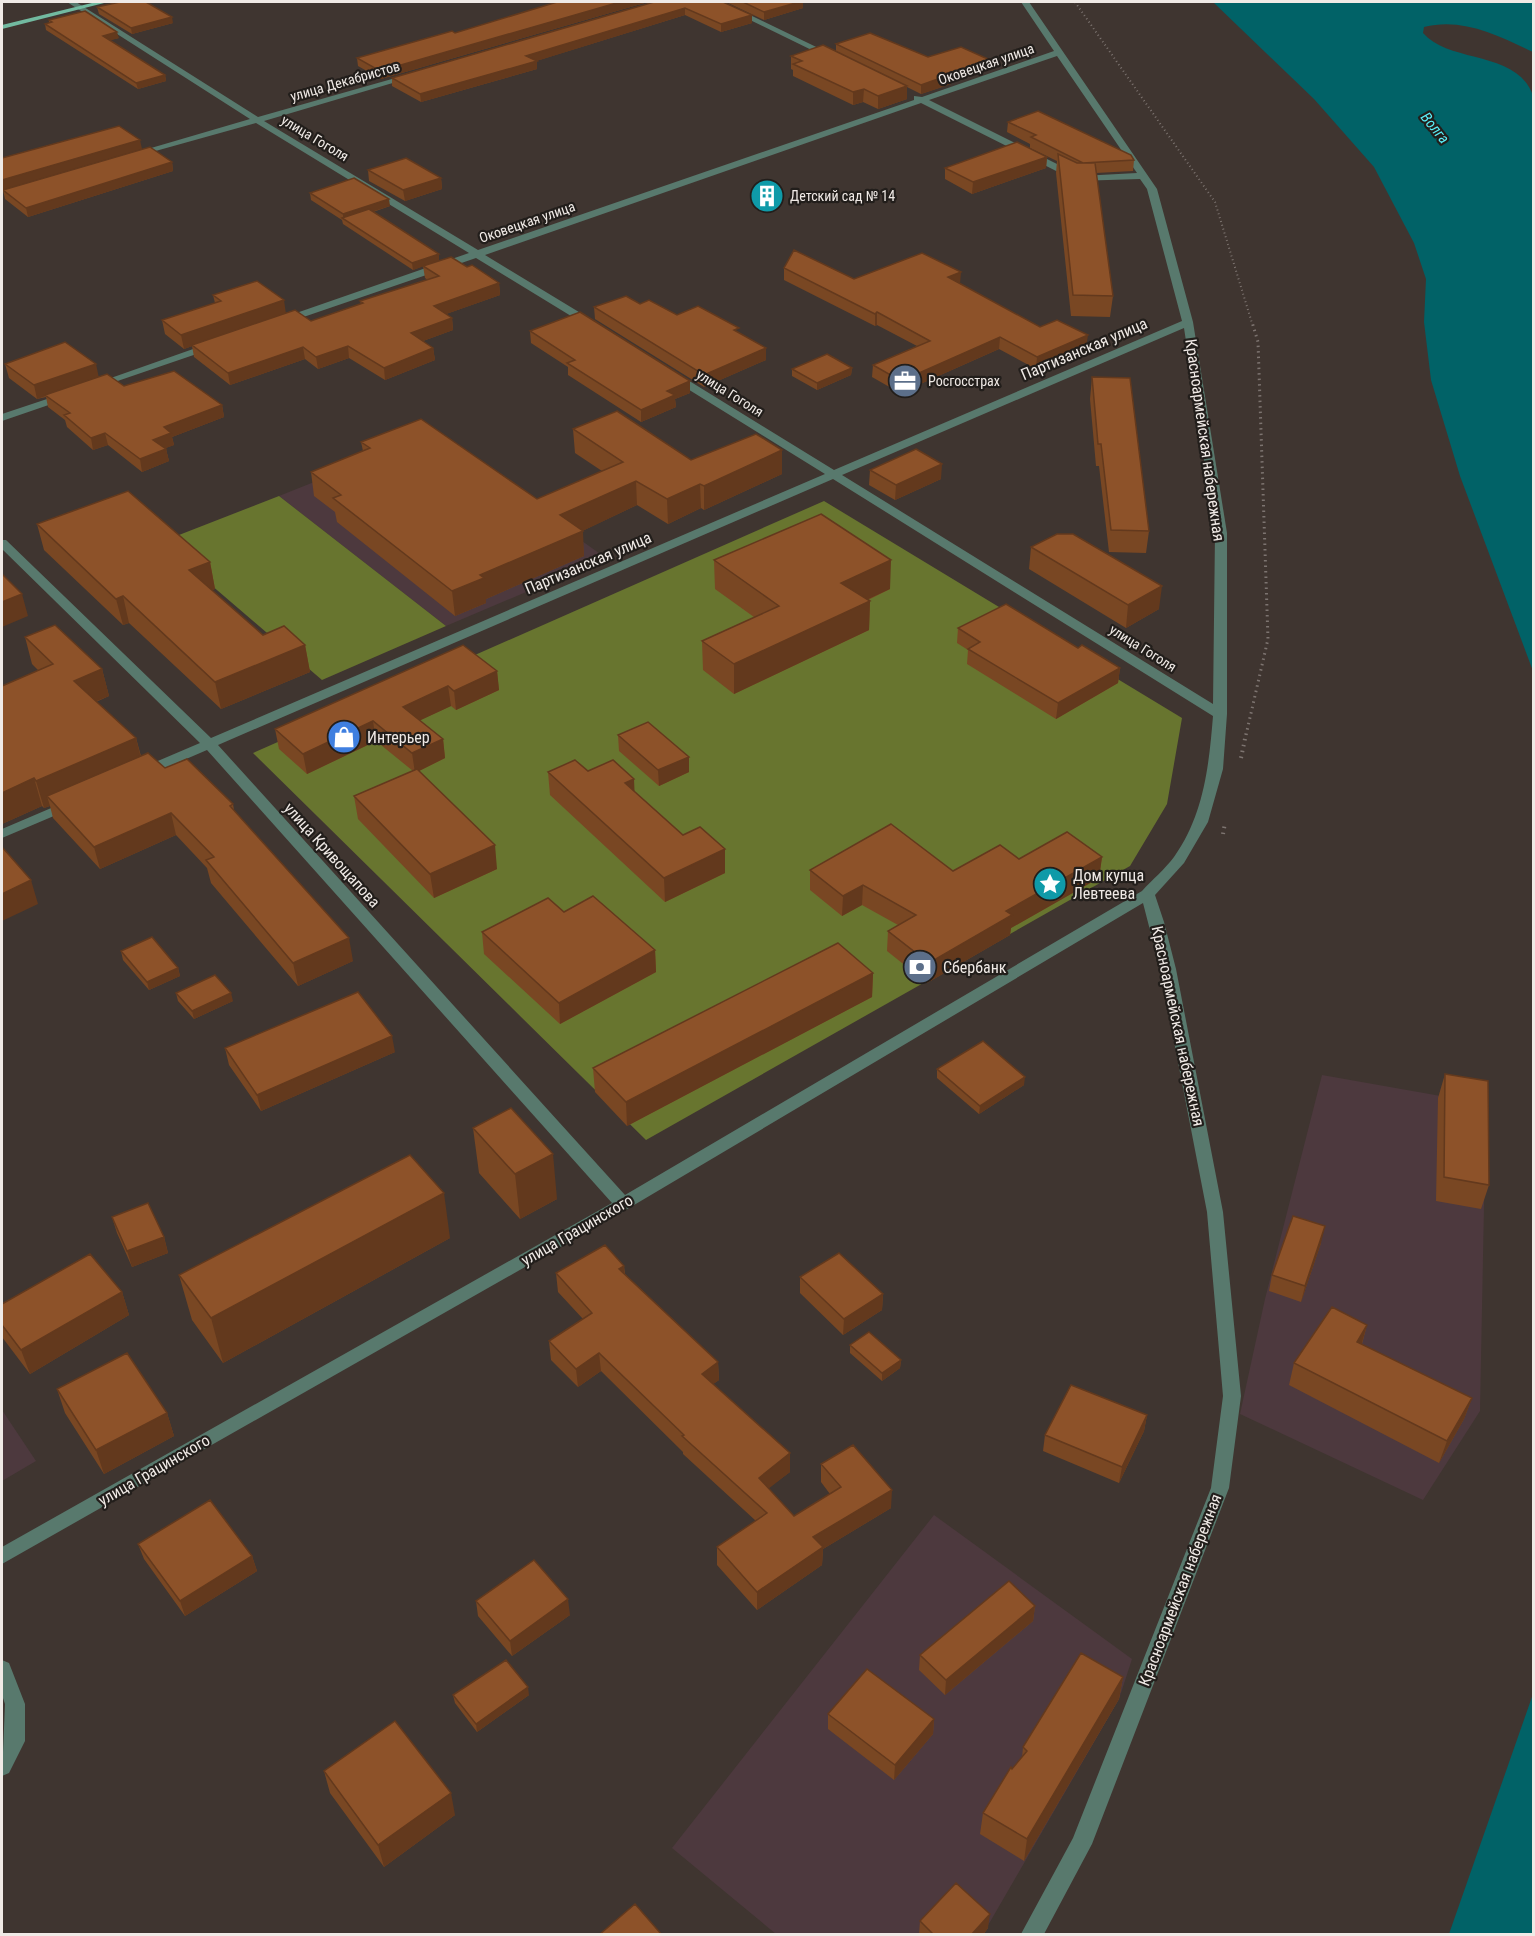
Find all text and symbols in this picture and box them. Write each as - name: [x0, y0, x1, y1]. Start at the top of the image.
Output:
- street label: Оковецкая улица: [936, 40, 1036, 88]
- street label: улица Декабристов: [288, 58, 402, 104]
- water label: Волга: [1417, 109, 1453, 147]
- street label: улица Гоголя: [279, 112, 351, 164]
- building icon: Детский сад № 14: [749, 178, 785, 214]
- place label: Детский сад № 14: [790, 188, 895, 204]
- street label: Оковецкая улица: [477, 198, 577, 246]
- street label: Партизанская улица: [1018, 314, 1150, 384]
- street label: Красноармейская набережная: [1181, 338, 1229, 542]
- office icon: Росгосстрах: [887, 363, 923, 399]
- street label: улица Гоголя: [694, 366, 766, 420]
- place label: Росгосстрах: [928, 373, 1000, 389]
- street label: Партизанская улица: [522, 528, 654, 598]
- street label: улица Гоголя: [1107, 621, 1179, 675]
- shop icon: Интерьер: [326, 719, 362, 755]
- place label: Интерьер: [367, 728, 430, 747]
- street label: улица Кривощапова: [280, 799, 384, 911]
- place icon: Дом купца Левтеева: [1032, 866, 1068, 902]
- place label: Дом купца Левтеева: [1073, 866, 1144, 903]
- street label: Красноармейская набережная: [1147, 924, 1209, 1128]
- bank icon: Сбербанк: [902, 949, 938, 985]
- place label: Сбербанк: [943, 958, 1007, 977]
- street label: улица Грацинского: [518, 1190, 636, 1270]
- street label: улица Грацинского: [95, 1430, 213, 1510]
- street label: Красноармейская набережная: [1135, 1491, 1225, 1689]

